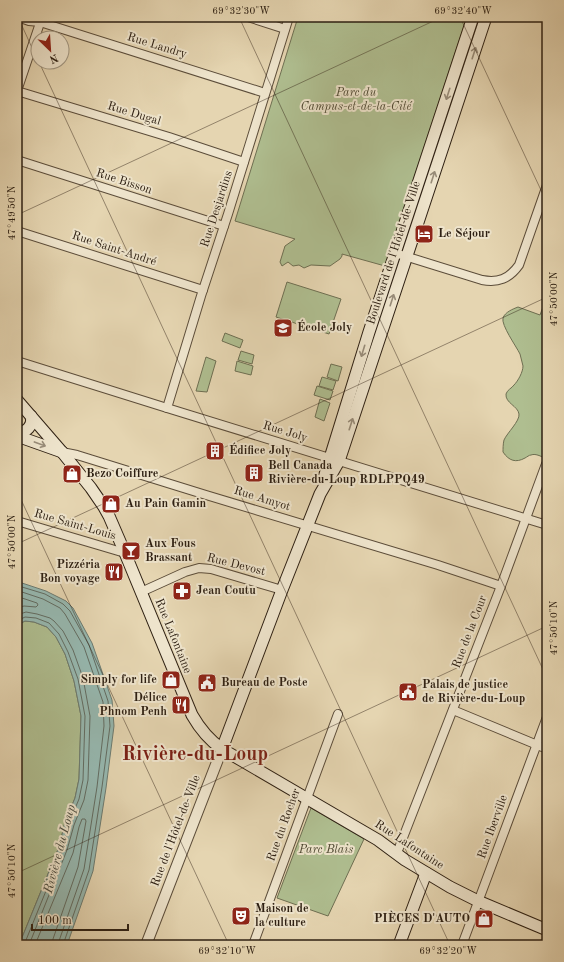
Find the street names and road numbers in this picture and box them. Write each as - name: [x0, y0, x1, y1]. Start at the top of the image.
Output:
- street label: Rue Landry: [126, 31, 189, 61]
- street label: Rue Dugal: [106, 100, 162, 128]
- street label: Rue Bisson: [94, 167, 154, 197]
- street label: Rue Desjardins: [199, 169, 235, 249]
- street label: Boulevard de l'Hôtel-de-Ville: [365, 179, 423, 326]
- street label: Rue Saint-André: [70, 230, 158, 268]
- street label: Rue Joly: [261, 420, 309, 445]
- street label: Rue Amyot: [232, 485, 292, 513]
- street label: Rue Saint-Louis: [33, 508, 117, 542]
- street label: Rue Devost: [205, 552, 267, 578]
- street label: Rue de la Cour: [451, 594, 489, 670]
- street label: Rue Lafontaine: [153, 597, 194, 676]
- street label: Rue de l'Hôtel-de-Ville: [149, 773, 203, 888]
- street label: Rue du Rocher: [265, 787, 303, 863]
- street label: Rue Iberville: [476, 793, 510, 860]
- street label: Rue Lafontaine: [372, 818, 446, 872]

